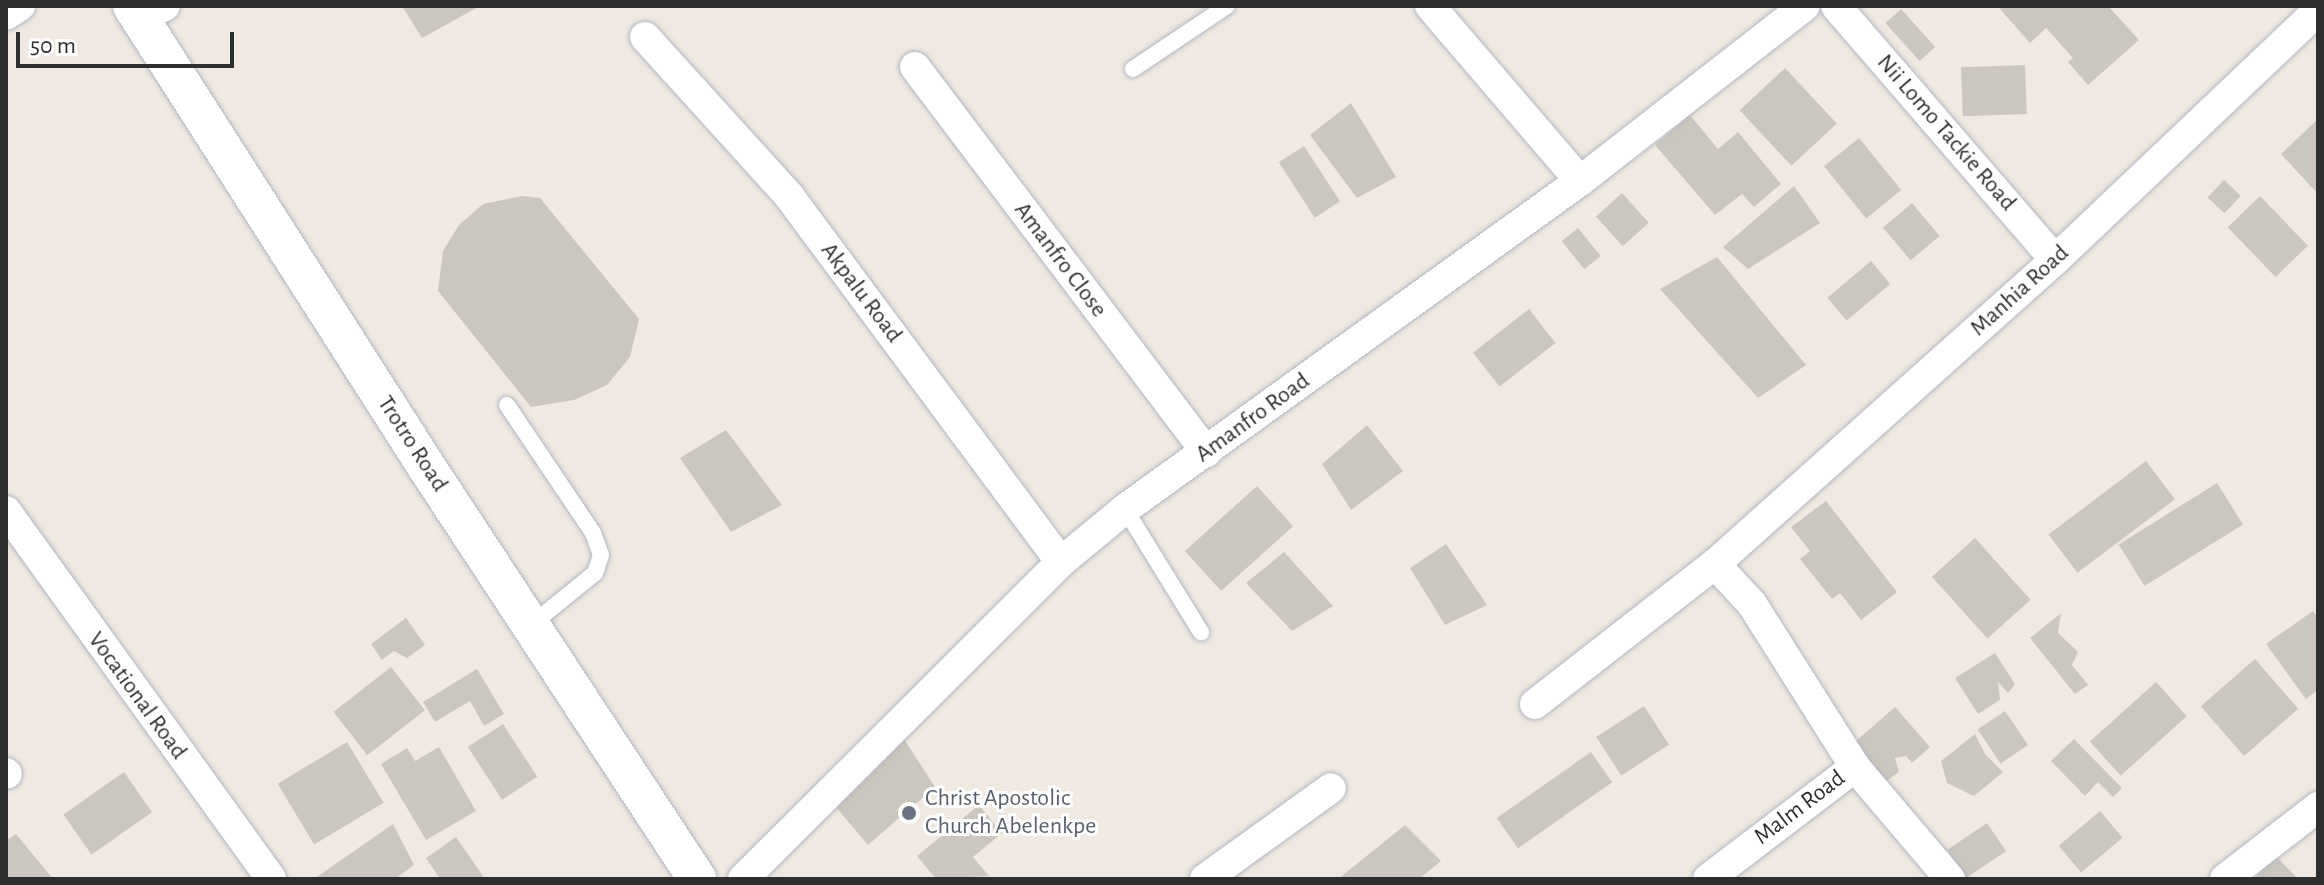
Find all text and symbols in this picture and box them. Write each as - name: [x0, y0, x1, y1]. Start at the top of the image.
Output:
- scale bar: [20, 16, 238, 66]
- text: 50 m: [30, 34, 76, 58]
- street label: Nii Lomo Tackie Road: [1870, 49, 2022, 217]
- street label: Amanfro Close: [1007, 197, 1113, 323]
- street label: Akpalu Road: [814, 237, 908, 349]
- street label: Manhia Road: [1965, 239, 2075, 343]
- street label: Amanfro Road: [1190, 367, 1316, 469]
- street label: Trotro Road: [370, 391, 454, 497]
- street label: Vocational Road: [81, 627, 193, 765]
- street label: Malm Road: [1749, 764, 1851, 852]
- place label: Christ Apostolic Church Abelenkpe: [925, 785, 1096, 841]
- marker: Christ Apostolic Church Abelenkpe: [900, 804, 918, 822]

